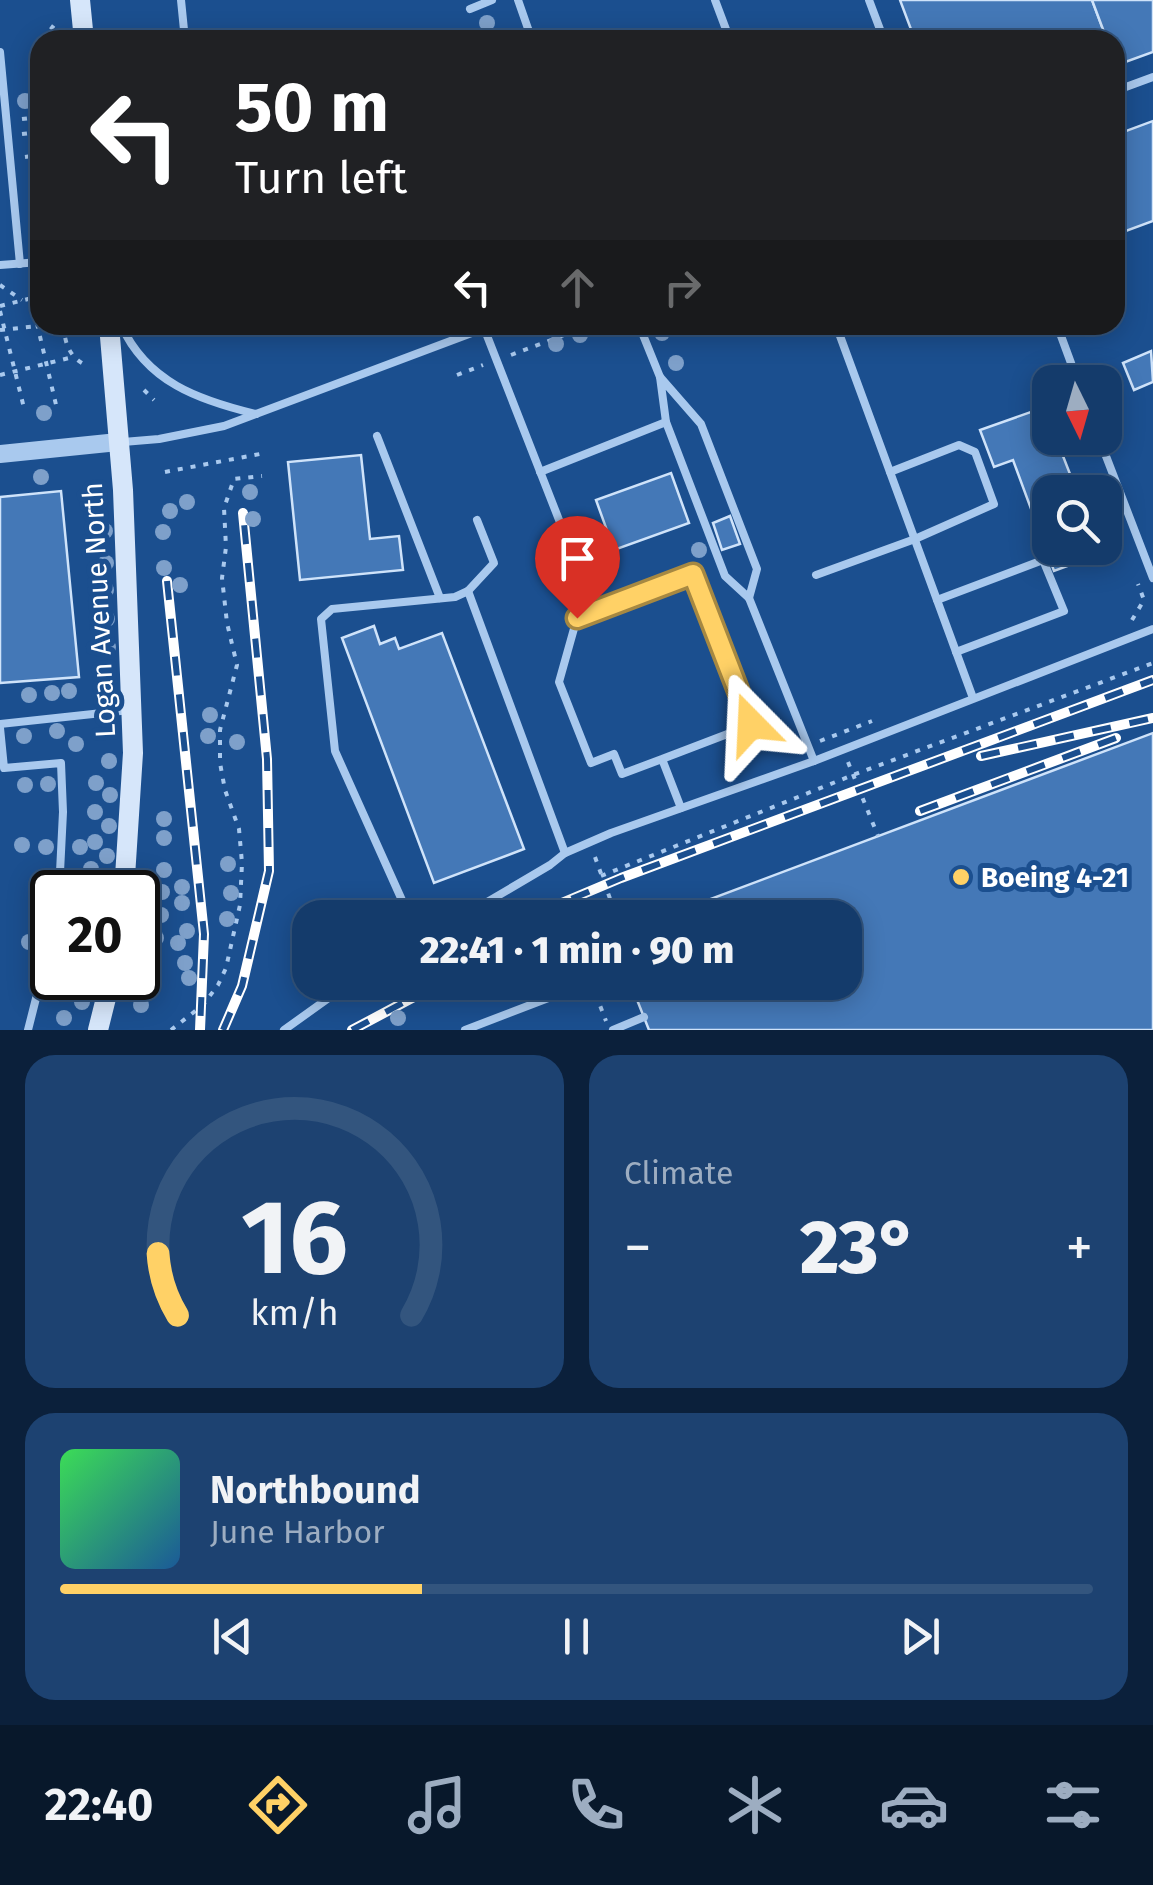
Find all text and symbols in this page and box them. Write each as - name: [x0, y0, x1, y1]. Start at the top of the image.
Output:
- text: 50 m: [235, 66, 389, 150]
- icon: left: [70, 70, 200, 200]
- text: Turn left: [235, 151, 407, 205]
- icon: left: [445, 260, 500, 315]
- icon: ahead: [550, 260, 605, 315]
- icon: right: [655, 260, 710, 315]
- north arrow: [1032, 365, 1122, 455]
- map controls: [1032, 365, 1122, 565]
- button: search: [1032, 475, 1122, 565]
- street label: Logan Avenue North: [76, 481, 122, 739]
- pin: [535, 516, 620, 619]
- icon: arrive: [550, 531, 605, 586]
- position arrow: [699, 672, 803, 776]
- place label: Boeing 4-21: [981, 861, 1129, 894]
- marker: Boeing 4-21: [950, 866, 972, 888]
- speed limit sign: 20: [30, 870, 160, 1000]
- text: 22:41 · 1 min · 90 m: [420, 927, 734, 973]
- text: Climate: [624, 1154, 733, 1192]
- text: 16: [241, 1176, 348, 1301]
- text: 23°: [800, 1203, 917, 1293]
- text: −: [624, 1215, 652, 1281]
- text: +: [1066, 1215, 1093, 1281]
- text: km/h: [250, 1292, 339, 1334]
- text: Northbound: [210, 1467, 421, 1513]
- text: June Harbor: [210, 1513, 385, 1551]
- icon: previous: [205, 1609, 260, 1664]
- icon: pause: [549, 1609, 604, 1664]
- icon: next: [893, 1609, 948, 1664]
- icon: directions: [243, 1770, 313, 1840]
- icon: music: [402, 1770, 472, 1840]
- icon: phone: [561, 1770, 631, 1840]
- icon: climate: [720, 1770, 790, 1840]
- icon: car: [879, 1770, 949, 1840]
- icon: filters: [1038, 1770, 1108, 1840]
- text: 22:40: [45, 1778, 153, 1832]

